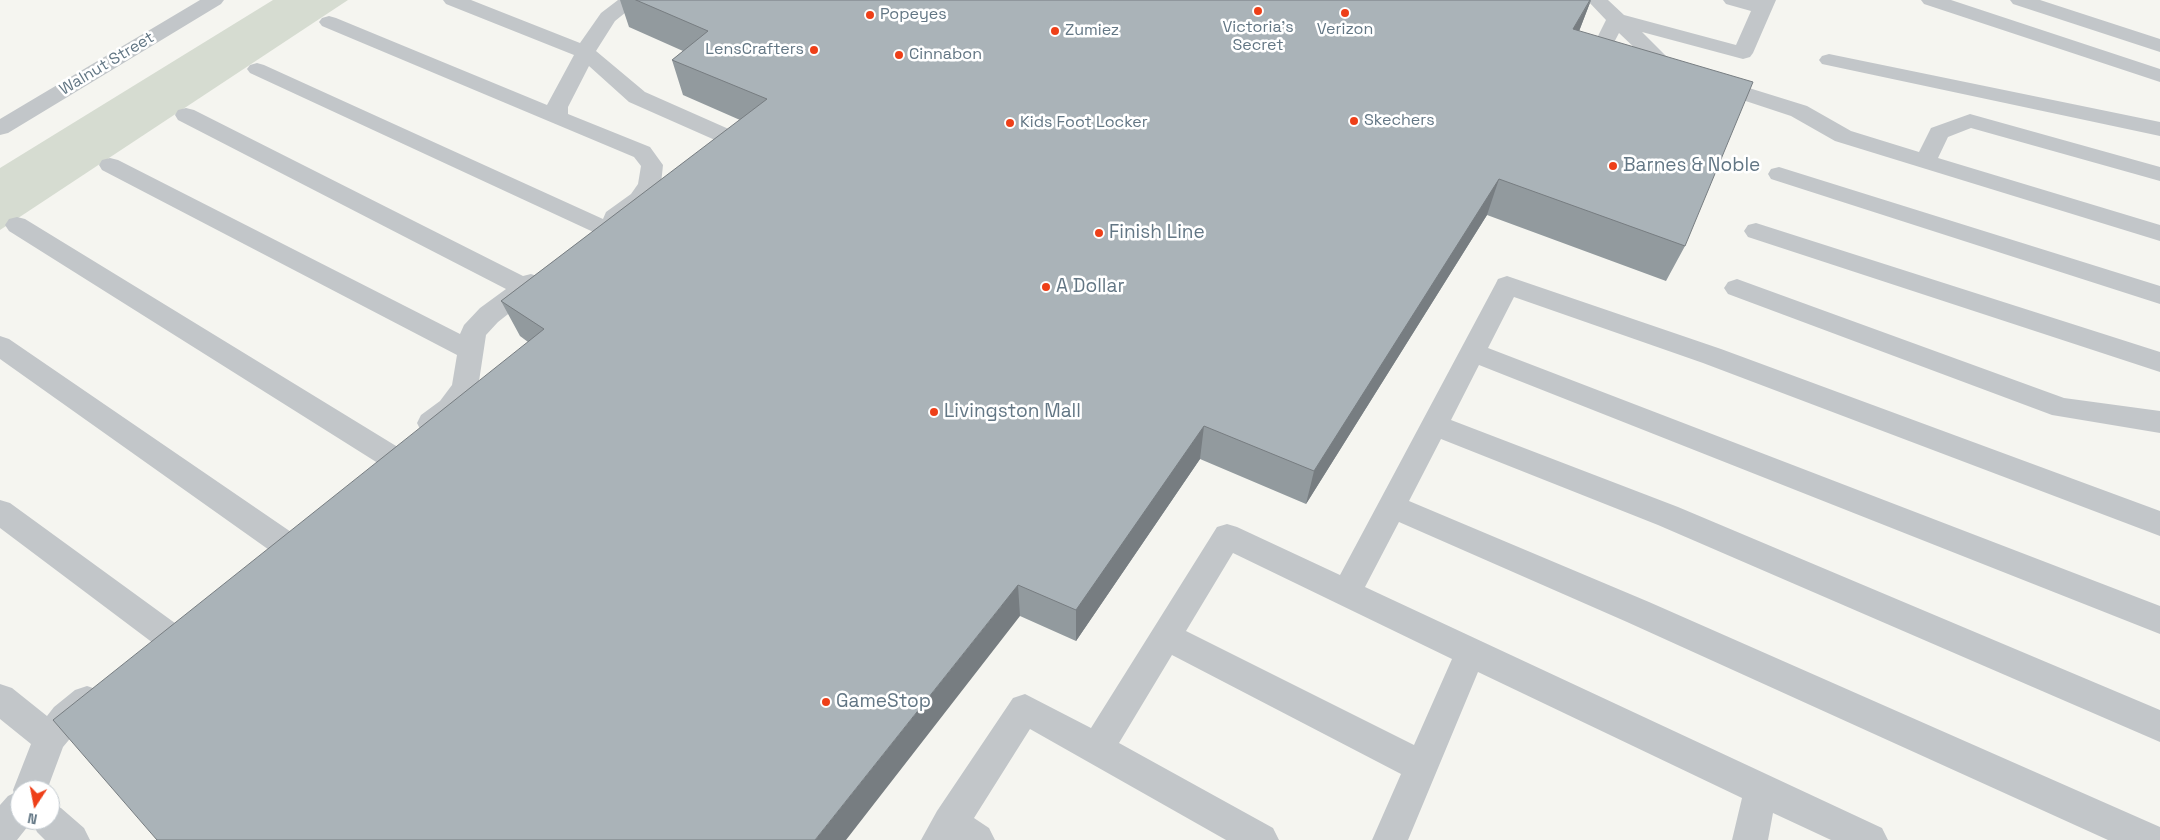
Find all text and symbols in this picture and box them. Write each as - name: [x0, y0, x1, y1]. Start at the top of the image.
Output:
- place label: Popeyes: [880, 5, 947, 25]
- marker: Victoria's Secret: [1252, 5, 1264, 17]
- marker: Verizon: [1339, 7, 1351, 19]
- marker: Popeyes: [864, 9, 876, 21]
- place label: Victoria's Secret: [1222, 18, 1294, 56]
- place label: Verizon: [1317, 20, 1373, 40]
- place label: Zumiez: [1065, 21, 1119, 41]
- marker: Zumiez: [1049, 25, 1061, 37]
- street label: Walnut Street: [56, 28, 158, 100]
- place label: LensCrafters: [705, 40, 804, 60]
- marker: LensCrafters: [808, 44, 820, 56]
- place label: Cinnabon: [909, 45, 982, 65]
- marker: Cinnabon: [893, 49, 905, 61]
- place label: Skechers: [1364, 111, 1435, 131]
- place label: Kids Foot Locker: [1020, 113, 1148, 133]
- marker: Skechers: [1348, 115, 1360, 127]
- marker: Kids Foot Locker: [1004, 117, 1016, 129]
- place label: Barnes & Noble: [1623, 155, 1760, 177]
- marker: Barnes & Noble: [1607, 160, 1619, 172]
- place label: Finish Line: [1109, 222, 1205, 244]
- marker: Finish Line: [1093, 227, 1105, 239]
- place label: A Dollar: [1056, 276, 1125, 298]
- marker: A Dollar: [1040, 281, 1052, 293]
- place label: Livingston Mall: [944, 401, 1081, 423]
- marker: Livingston Mall: [928, 406, 940, 418]
- place label: GameStop: [836, 691, 931, 713]
- marker: GameStop: [820, 696, 832, 708]
- north arrow: [10, 780, 60, 830]
- text: N: [26, 809, 39, 828]

